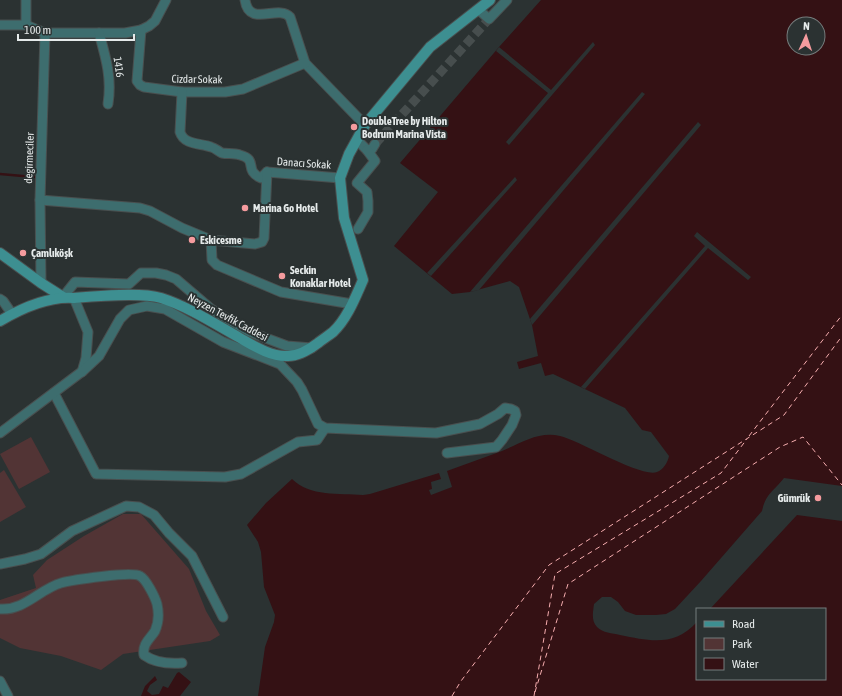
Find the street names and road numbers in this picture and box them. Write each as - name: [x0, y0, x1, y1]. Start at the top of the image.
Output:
- street label: 1416: [111, 56, 127, 78]
- street label: Cizdar Sokak: [171, 73, 223, 85]
- street label: degirmeciler: [22, 131, 36, 184]
- street label: Danacı Sokak: [276, 155, 332, 171]
- street label: Neyzen Tevfik Caddesi: [186, 291, 270, 343]

